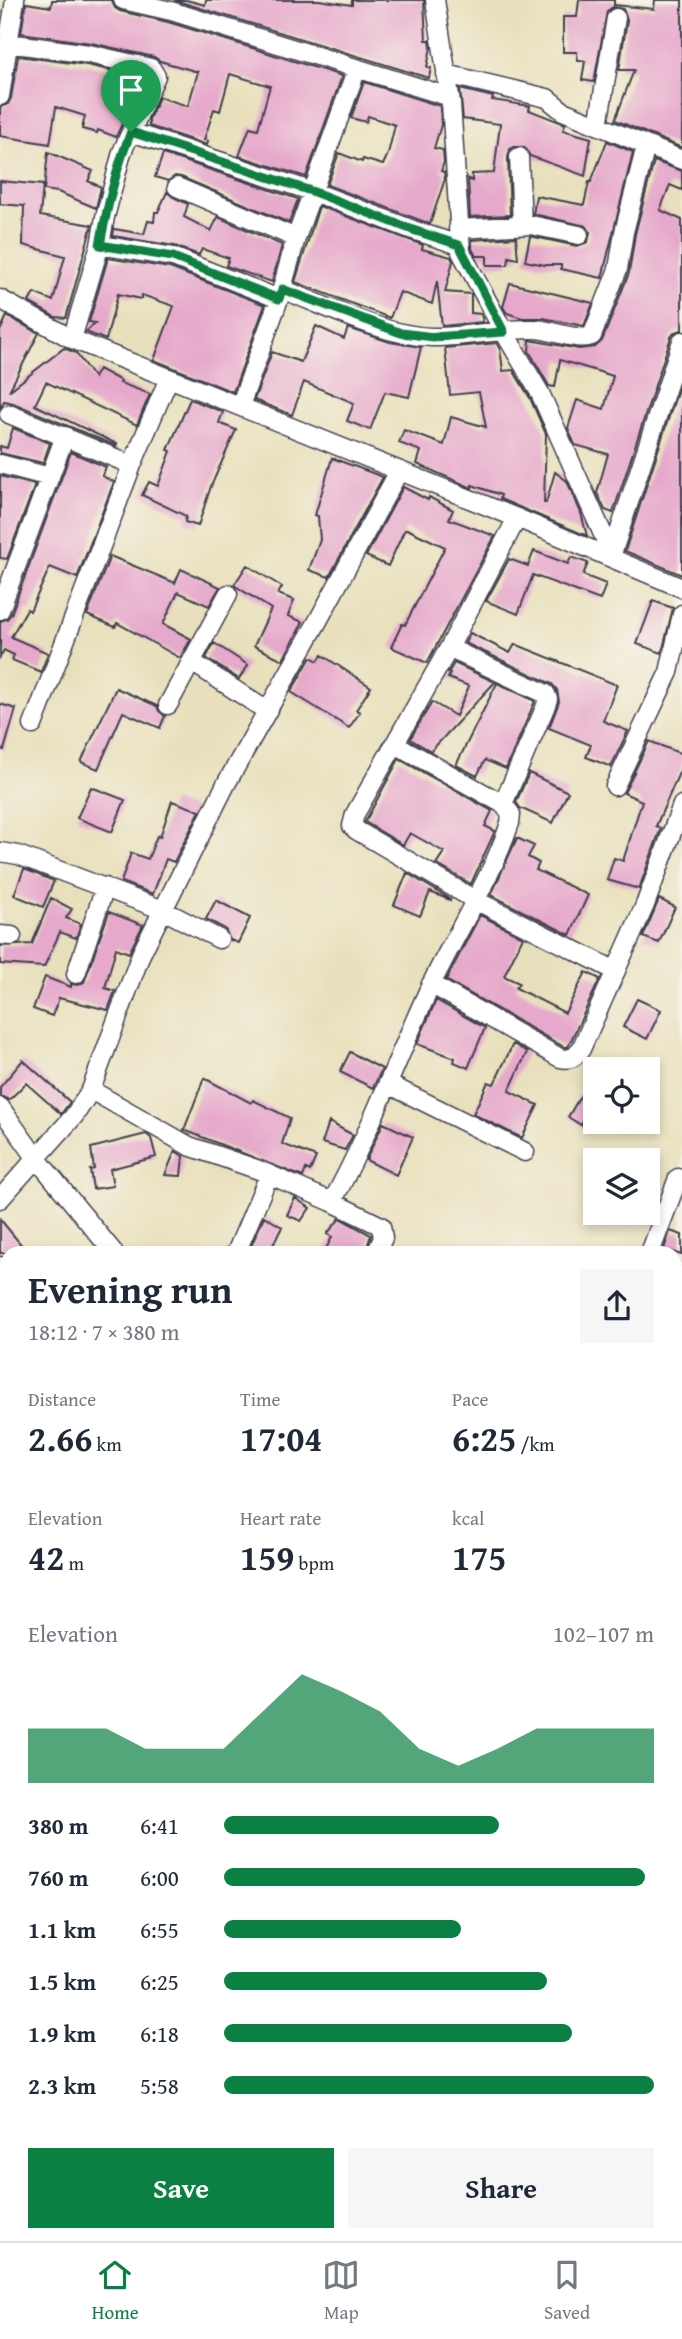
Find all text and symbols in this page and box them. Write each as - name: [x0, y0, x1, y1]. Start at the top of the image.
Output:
- pin: [101, 60, 161, 132]
- icon: arrive: [112, 71, 150, 109]
- map controls: [583, 1057, 660, 1225]
- button: locate: [583, 1057, 660, 1134]
- button: layers: [583, 1148, 660, 1225]
- text: Evening run: [28, 1261, 232, 1317]
- button: share: [580, 1269, 654, 1343]
- text: 18:12 · 7 × 380 m: [28, 1315, 180, 1348]
- text: Distance: [28, 1385, 96, 1413]
- text: Time: [240, 1385, 280, 1413]
- text: Pace: [452, 1385, 489, 1413]
- text: 2.66: [28, 1413, 92, 1464]
- text: 17:04: [240, 1413, 322, 1464]
- text: 6:25: [452, 1413, 516, 1464]
- text: km: [92, 1430, 122, 1458]
- text: /km: [516, 1430, 555, 1458]
- text: Elevation: [28, 1504, 102, 1532]
- text: Heart rate: [240, 1504, 321, 1532]
- text: kcal: [452, 1504, 484, 1532]
- text: 42: [28, 1532, 64, 1583]
- text: 159: [240, 1532, 294, 1583]
- text: 175: [452, 1532, 506, 1583]
- text: m: [64, 1549, 84, 1577]
- text: bpm: [294, 1549, 334, 1577]
- text: Elevation: [28, 1617, 118, 1650]
- text: 102–107 m: [553, 1617, 654, 1650]
- text: 380 m: [28, 1809, 89, 1842]
- text: 6:41: [140, 1809, 179, 1842]
- text: 760 m: [28, 1861, 89, 1894]
- text: 6:00: [140, 1861, 179, 1894]
- text: 1.1 km: [28, 1913, 96, 1946]
- text: 6:55: [140, 1913, 179, 1946]
- text: 1.5 km: [28, 1965, 96, 1998]
- text: 6:25: [140, 1965, 179, 1998]
- text: 1.9 km: [28, 2017, 96, 2050]
- text: 6:18: [140, 2017, 179, 2050]
- text: 2.3 km: [28, 2069, 96, 2102]
- text: 5:58: [140, 2069, 179, 2102]
- button: Save: [28, 2148, 334, 2228]
- button: Share: [348, 2148, 654, 2228]
- tab: Home: [92, 2256, 139, 2326]
- tab: Map: [322, 2256, 360, 2326]
- tab: Saved: [544, 2256, 590, 2326]

